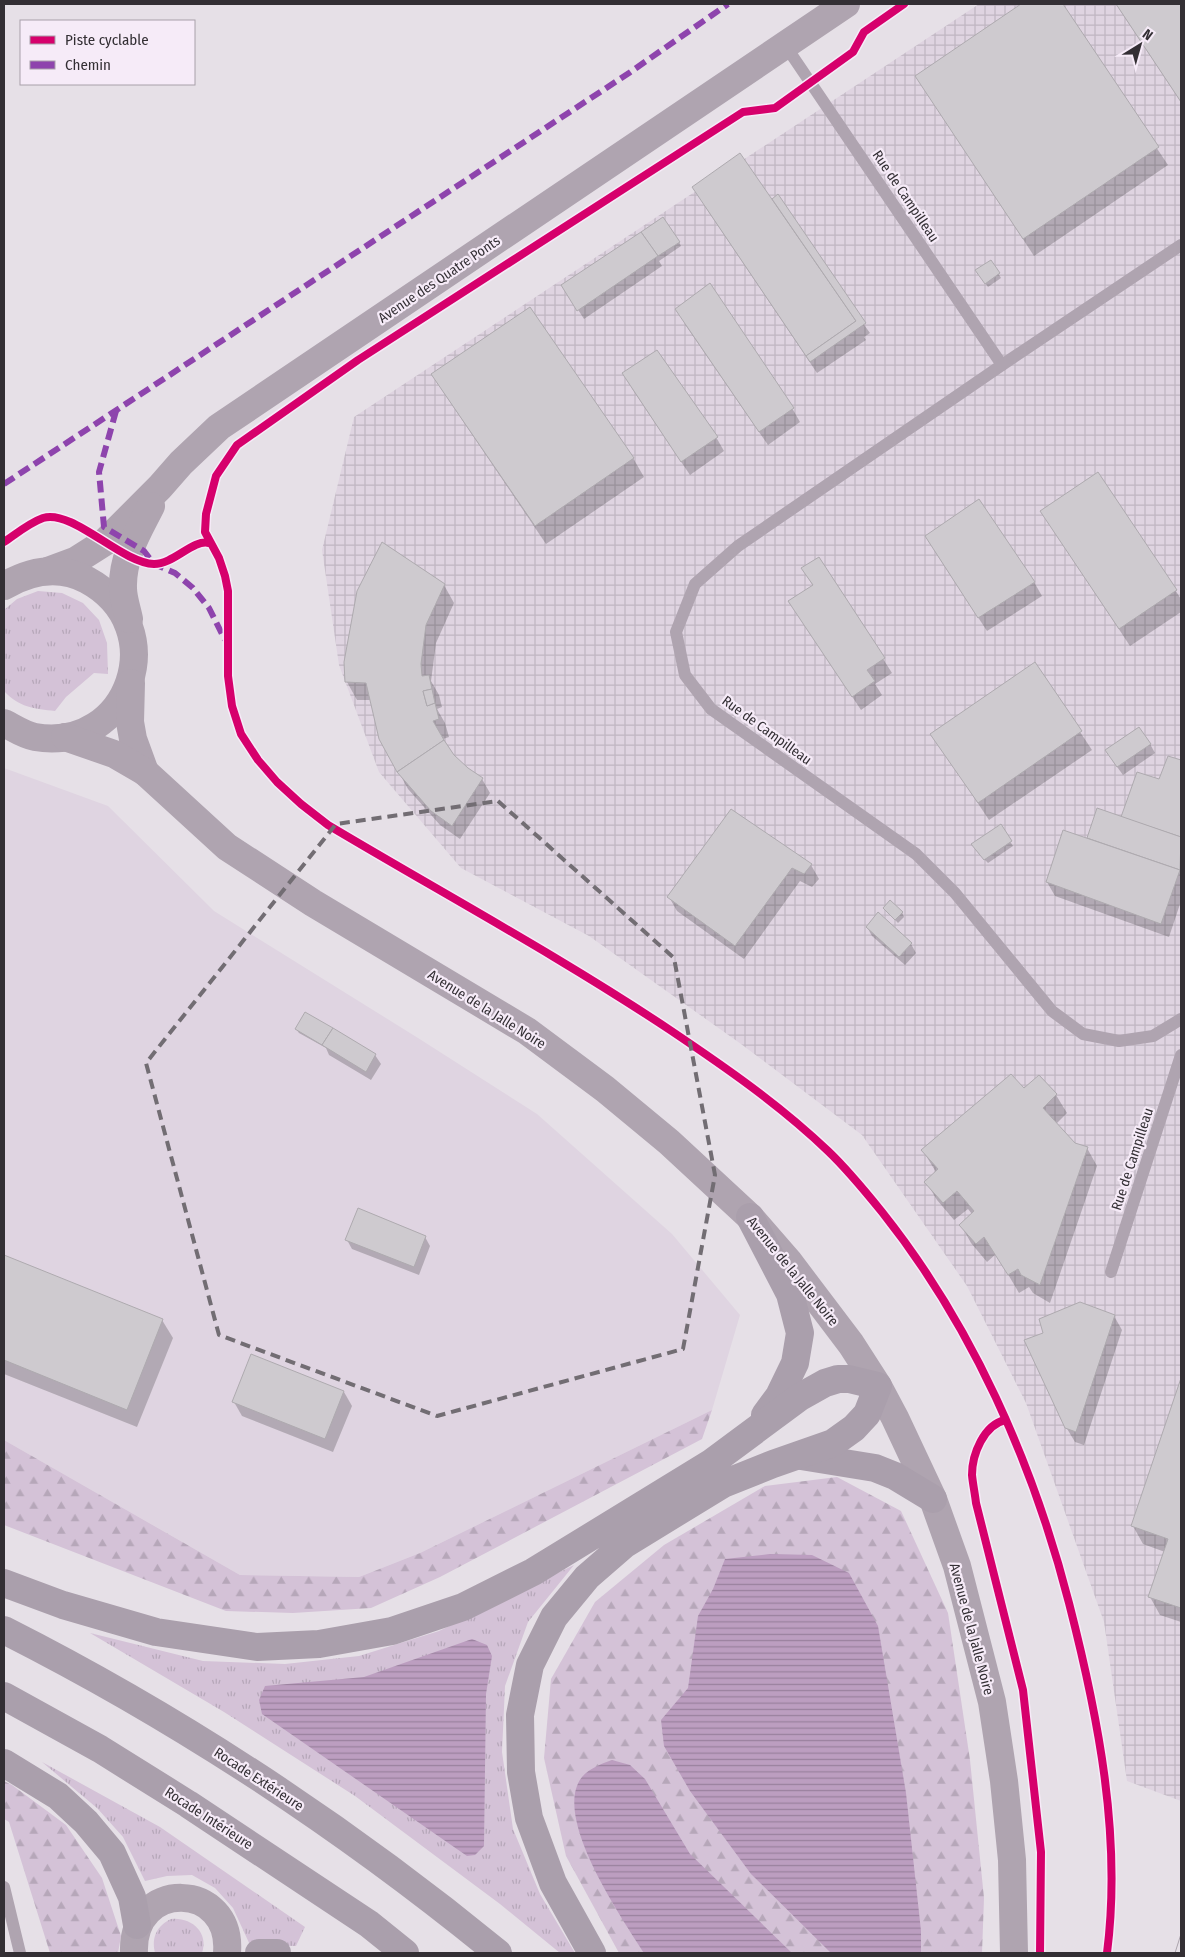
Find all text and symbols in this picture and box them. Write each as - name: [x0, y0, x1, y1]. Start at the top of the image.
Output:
- legend: [20, 20, 195, 85]
- north arrow: [1115, 20, 1165, 70]
- text: N: [1139, 26, 1156, 44]
- text: Piste cyclable: [65, 31, 149, 49]
- text: Chemin: [65, 56, 111, 74]
- street label: Rue de Campilleau: [869, 147, 942, 245]
- street label: Avenue des Quatre Ponts: [375, 232, 504, 327]
- street label: Rue de Campilleau: [719, 692, 815, 769]
- street label: Avenue de la Jalle Noire: [425, 966, 549, 1053]
- street label: Rue de Campilleau: [1108, 1106, 1157, 1213]
- street label: Avenue de la Jalle Noire: [743, 1213, 842, 1329]
- street label: Avenue de la Jalle Noire: [946, 1561, 997, 1697]
- street label: Rocade Extérieure: [211, 1744, 307, 1815]
- street label: Rocade Intérieure: [161, 1784, 256, 1853]

